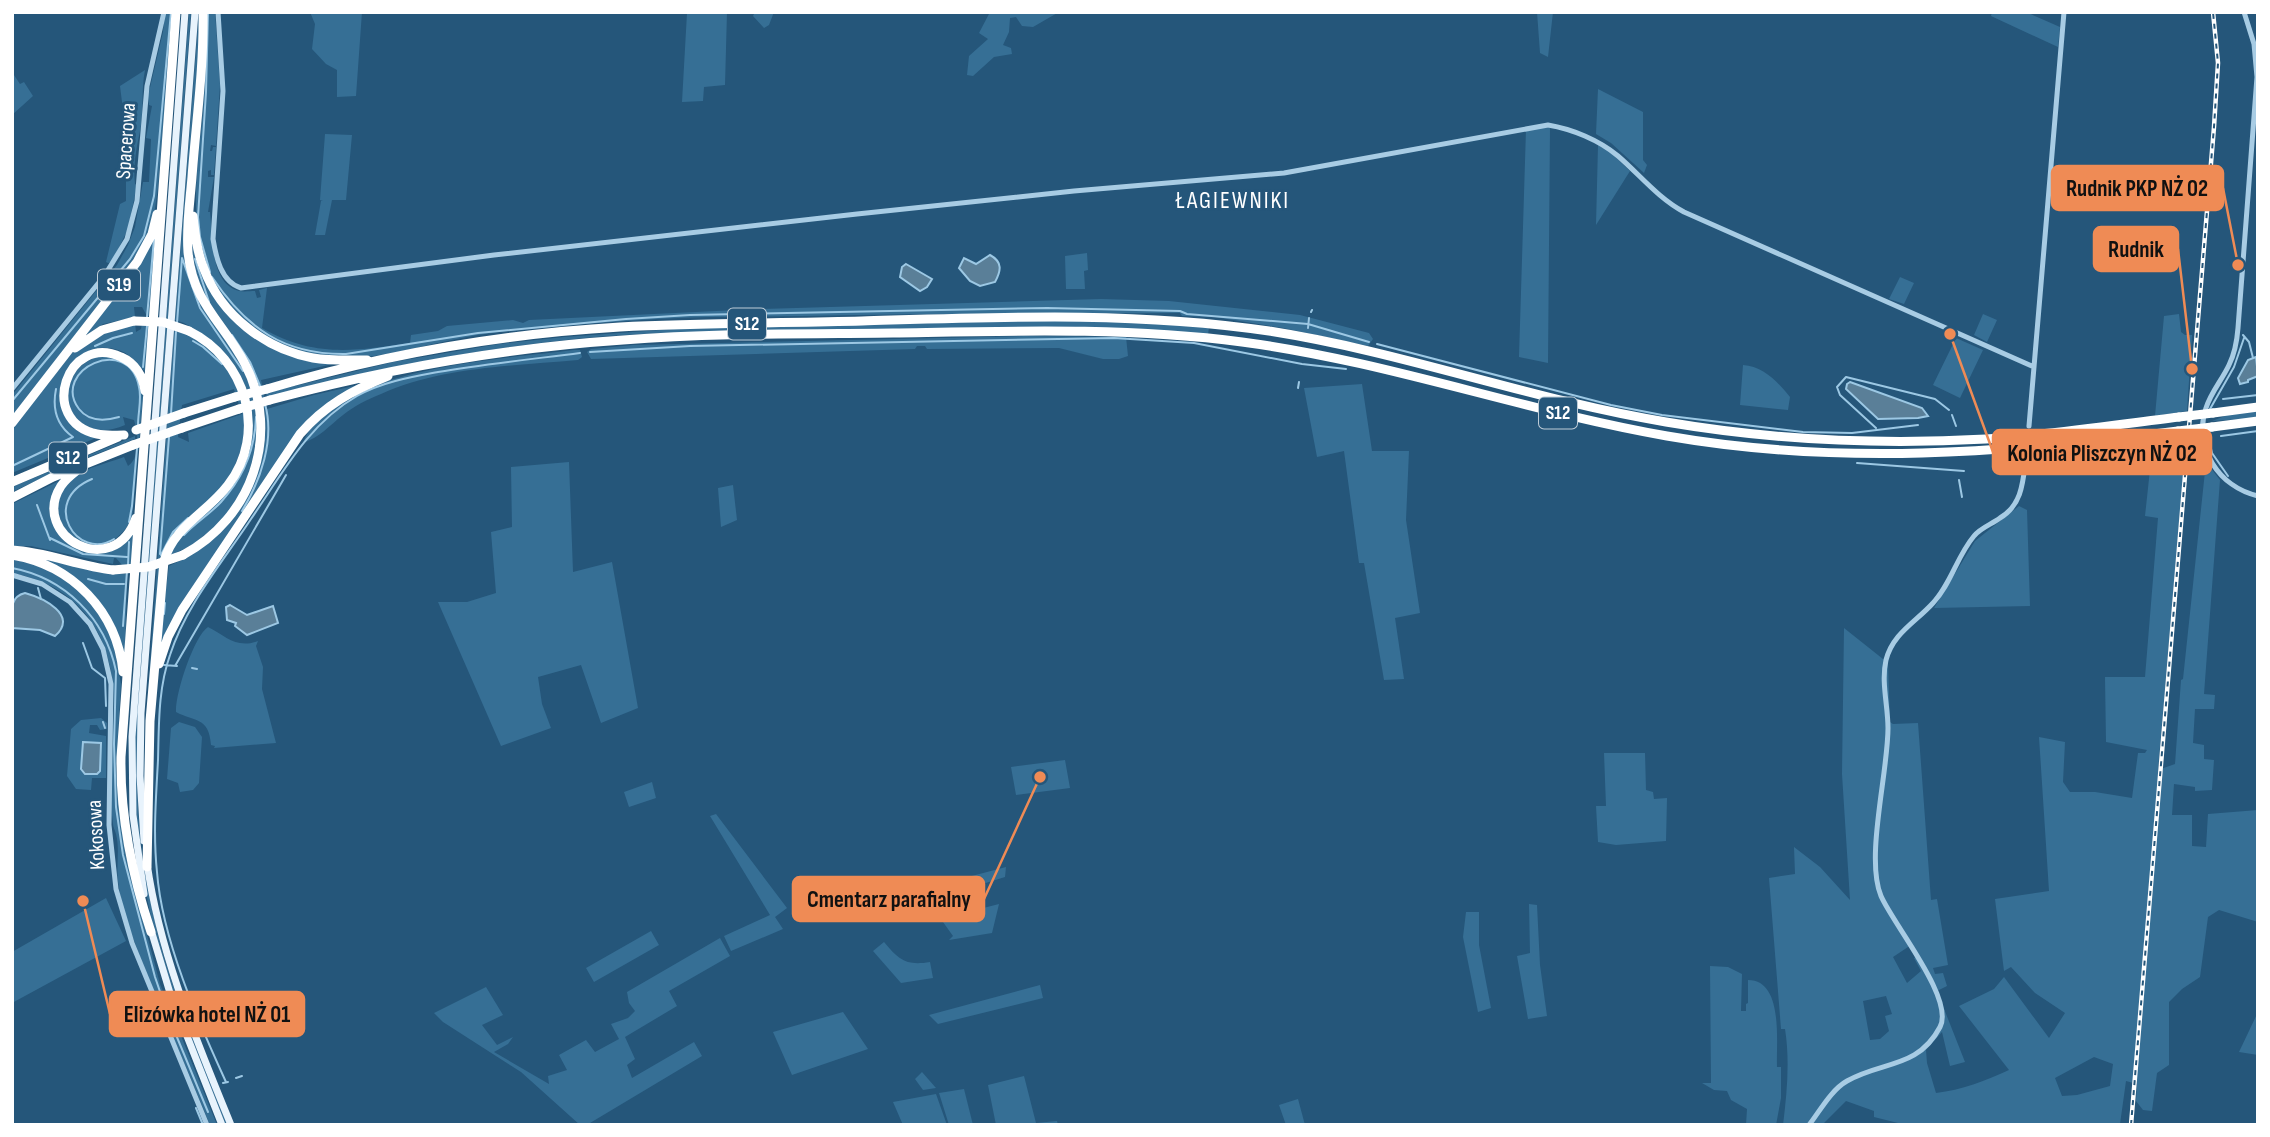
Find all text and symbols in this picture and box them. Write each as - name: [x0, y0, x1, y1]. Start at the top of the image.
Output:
- street label: Spacerowa: [111, 102, 141, 180]
- callout: Rudnik PKP NŻ 02: [2052, 166, 2223, 210]
- text: Rudnik PKP NŻ 02: [2066, 175, 2208, 203]
- district label: ŁAGIEWNIKI: [1175, 186, 1290, 215]
- callout: Rudnik: [2094, 227, 2178, 271]
- text: Rudnik: [2108, 236, 2164, 264]
- road number: S19: [98, 270, 140, 300]
- road number: S12: [728, 308, 766, 340]
- road number: S12: [1539, 398, 1577, 428]
- callout: Kolonia Pliszczyn NŻ 02: [1993, 430, 2211, 474]
- text: Kolonia Pliszczyn NŻ 02: [2007, 440, 2197, 468]
- road number: S12: [49, 442, 87, 474]
- street label: Kokosowa: [82, 799, 110, 871]
- callout: Cmentarz parafialny: [793, 877, 984, 921]
- text: Cmentarz parafialny: [807, 886, 971, 914]
- callout: Elizówka hotel NŻ 01: [110, 992, 304, 1036]
- text: Elizówka hotel NŻ 01: [124, 1001, 290, 1029]

